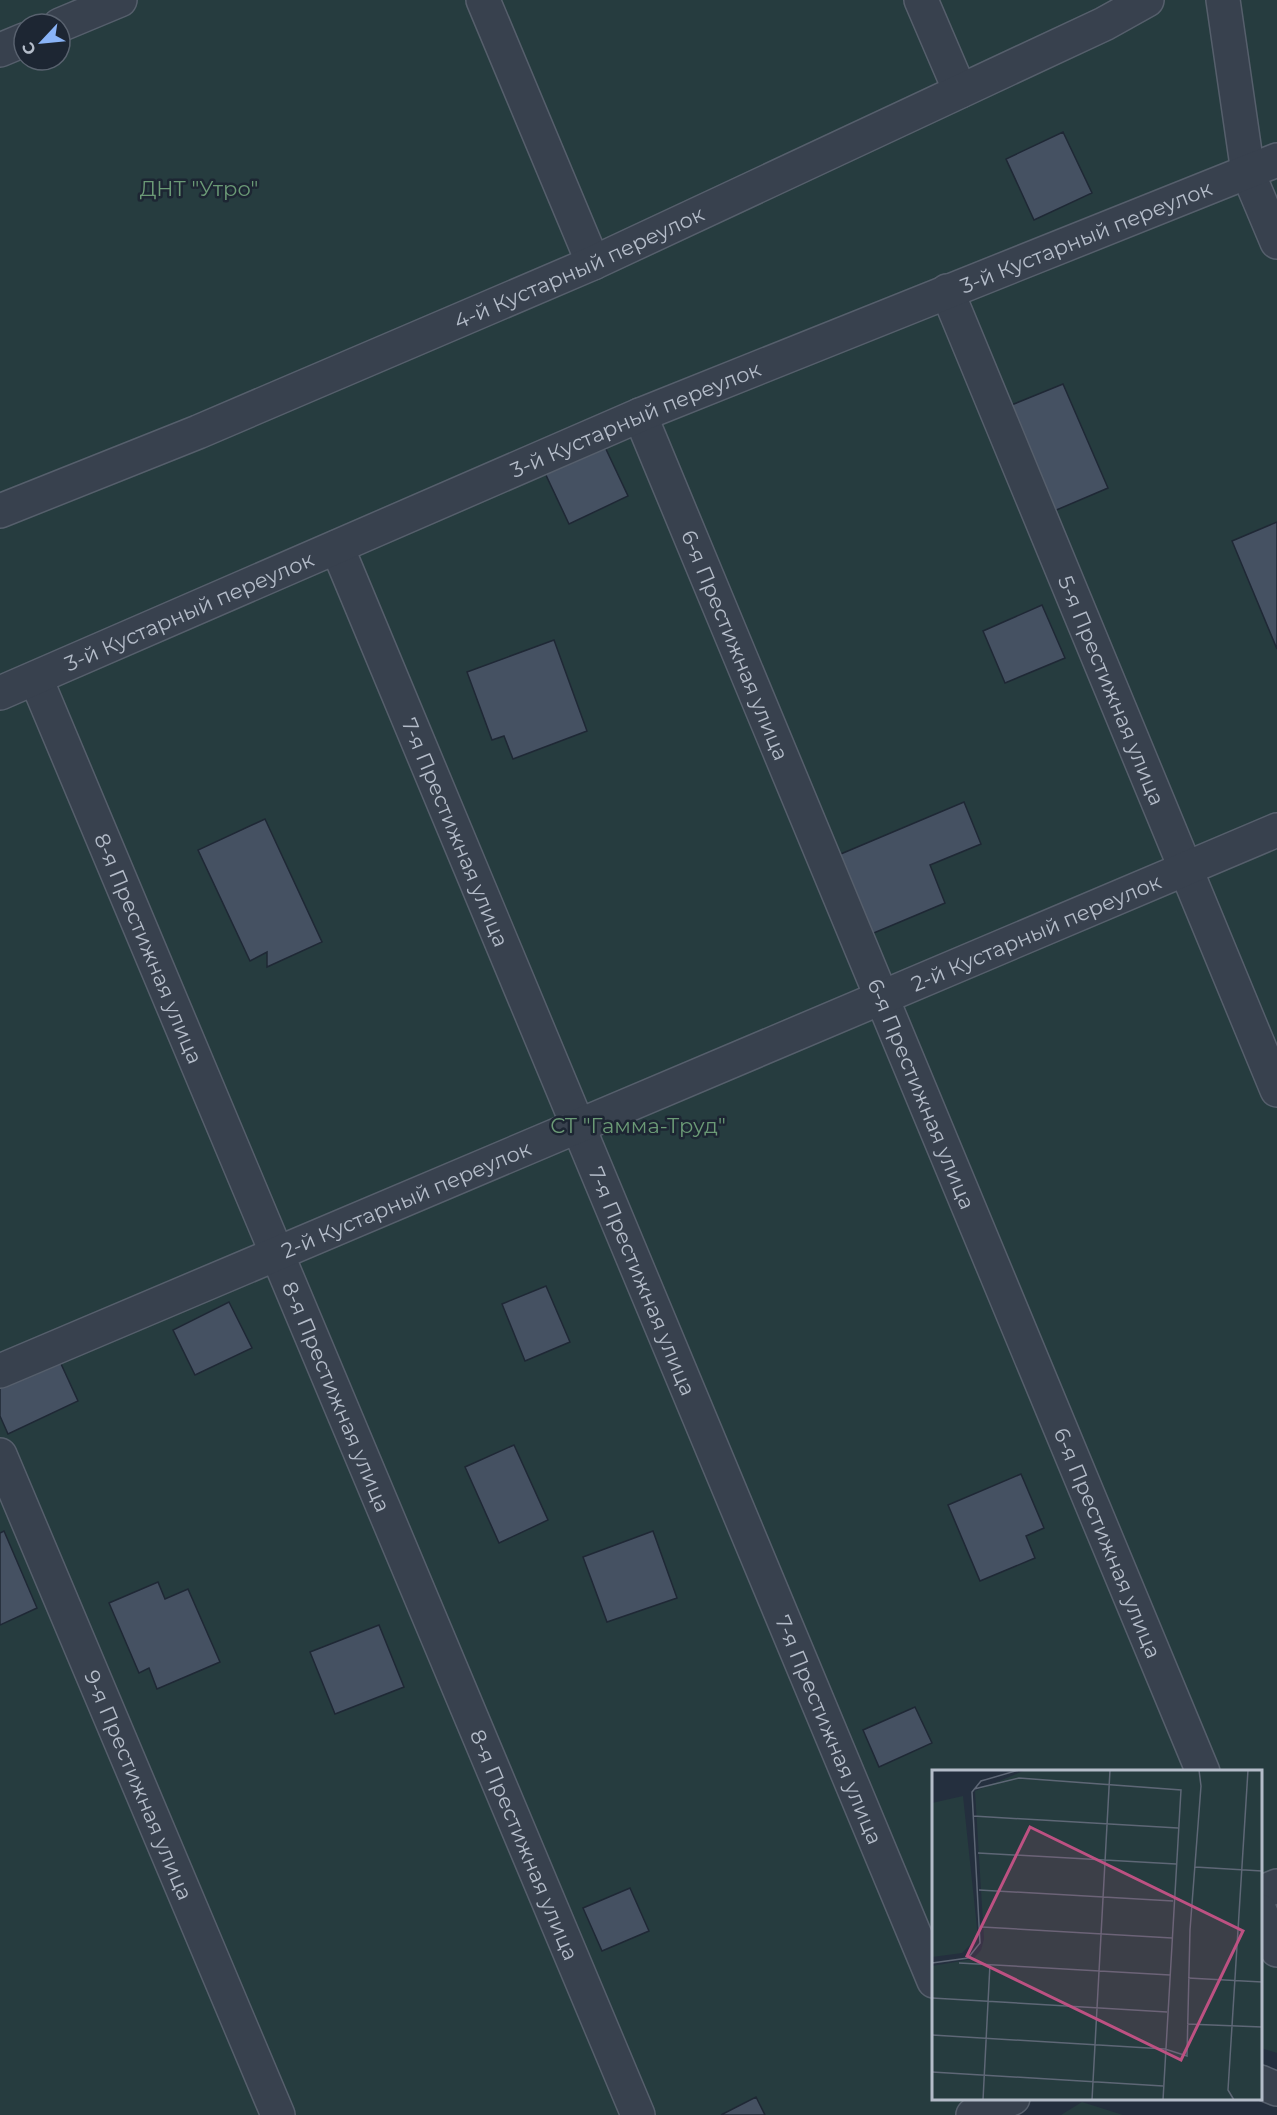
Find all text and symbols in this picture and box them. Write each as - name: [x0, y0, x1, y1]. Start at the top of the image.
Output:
- north arrow: [12, 12, 72, 72]
- text: С: [18, 39, 40, 58]
- street label: 3-й Кустарный переулок: [956, 175, 1215, 298]
- park label: ДНТ "Утро": [140, 176, 258, 201]
- street label: 4-й Кустарный переулок: [450, 201, 708, 334]
- street label: 3-й Кустарный переулок: [506, 356, 764, 482]
- street label: 6-я Престижная улица: [677, 526, 794, 764]
- street label: 3-й Кустарный переулок: [61, 546, 317, 676]
- street label: 5-я Престижная улица: [1053, 572, 1170, 809]
- street label: 7-я Престижная улица: [397, 714, 514, 950]
- street label: 8-я Престижная улица: [90, 829, 208, 1067]
- street label: 2-й Кустарный переулок: [907, 868, 1164, 996]
- street label: 6-я Престижная улица: [863, 975, 981, 1213]
- park label: СТ "Гамма-Труд": [550, 1113, 726, 1138]
- street label: 2-й Кустарный переулок: [277, 1135, 535, 1263]
- street label: 7-я Престижная улица: [584, 1163, 701, 1399]
- street label: 8-я Престижная улица: [277, 1277, 396, 1516]
- street label: 6-я Престижная улица: [1049, 1424, 1167, 1662]
- street label: 7-я Престижная улица: [771, 1611, 888, 1848]
- street label: 9-я Престижная улица: [79, 1666, 198, 1904]
- street label: 8-я Престижная улица: [465, 1726, 584, 1964]
- inset map: [932, 1770, 1262, 2100]

